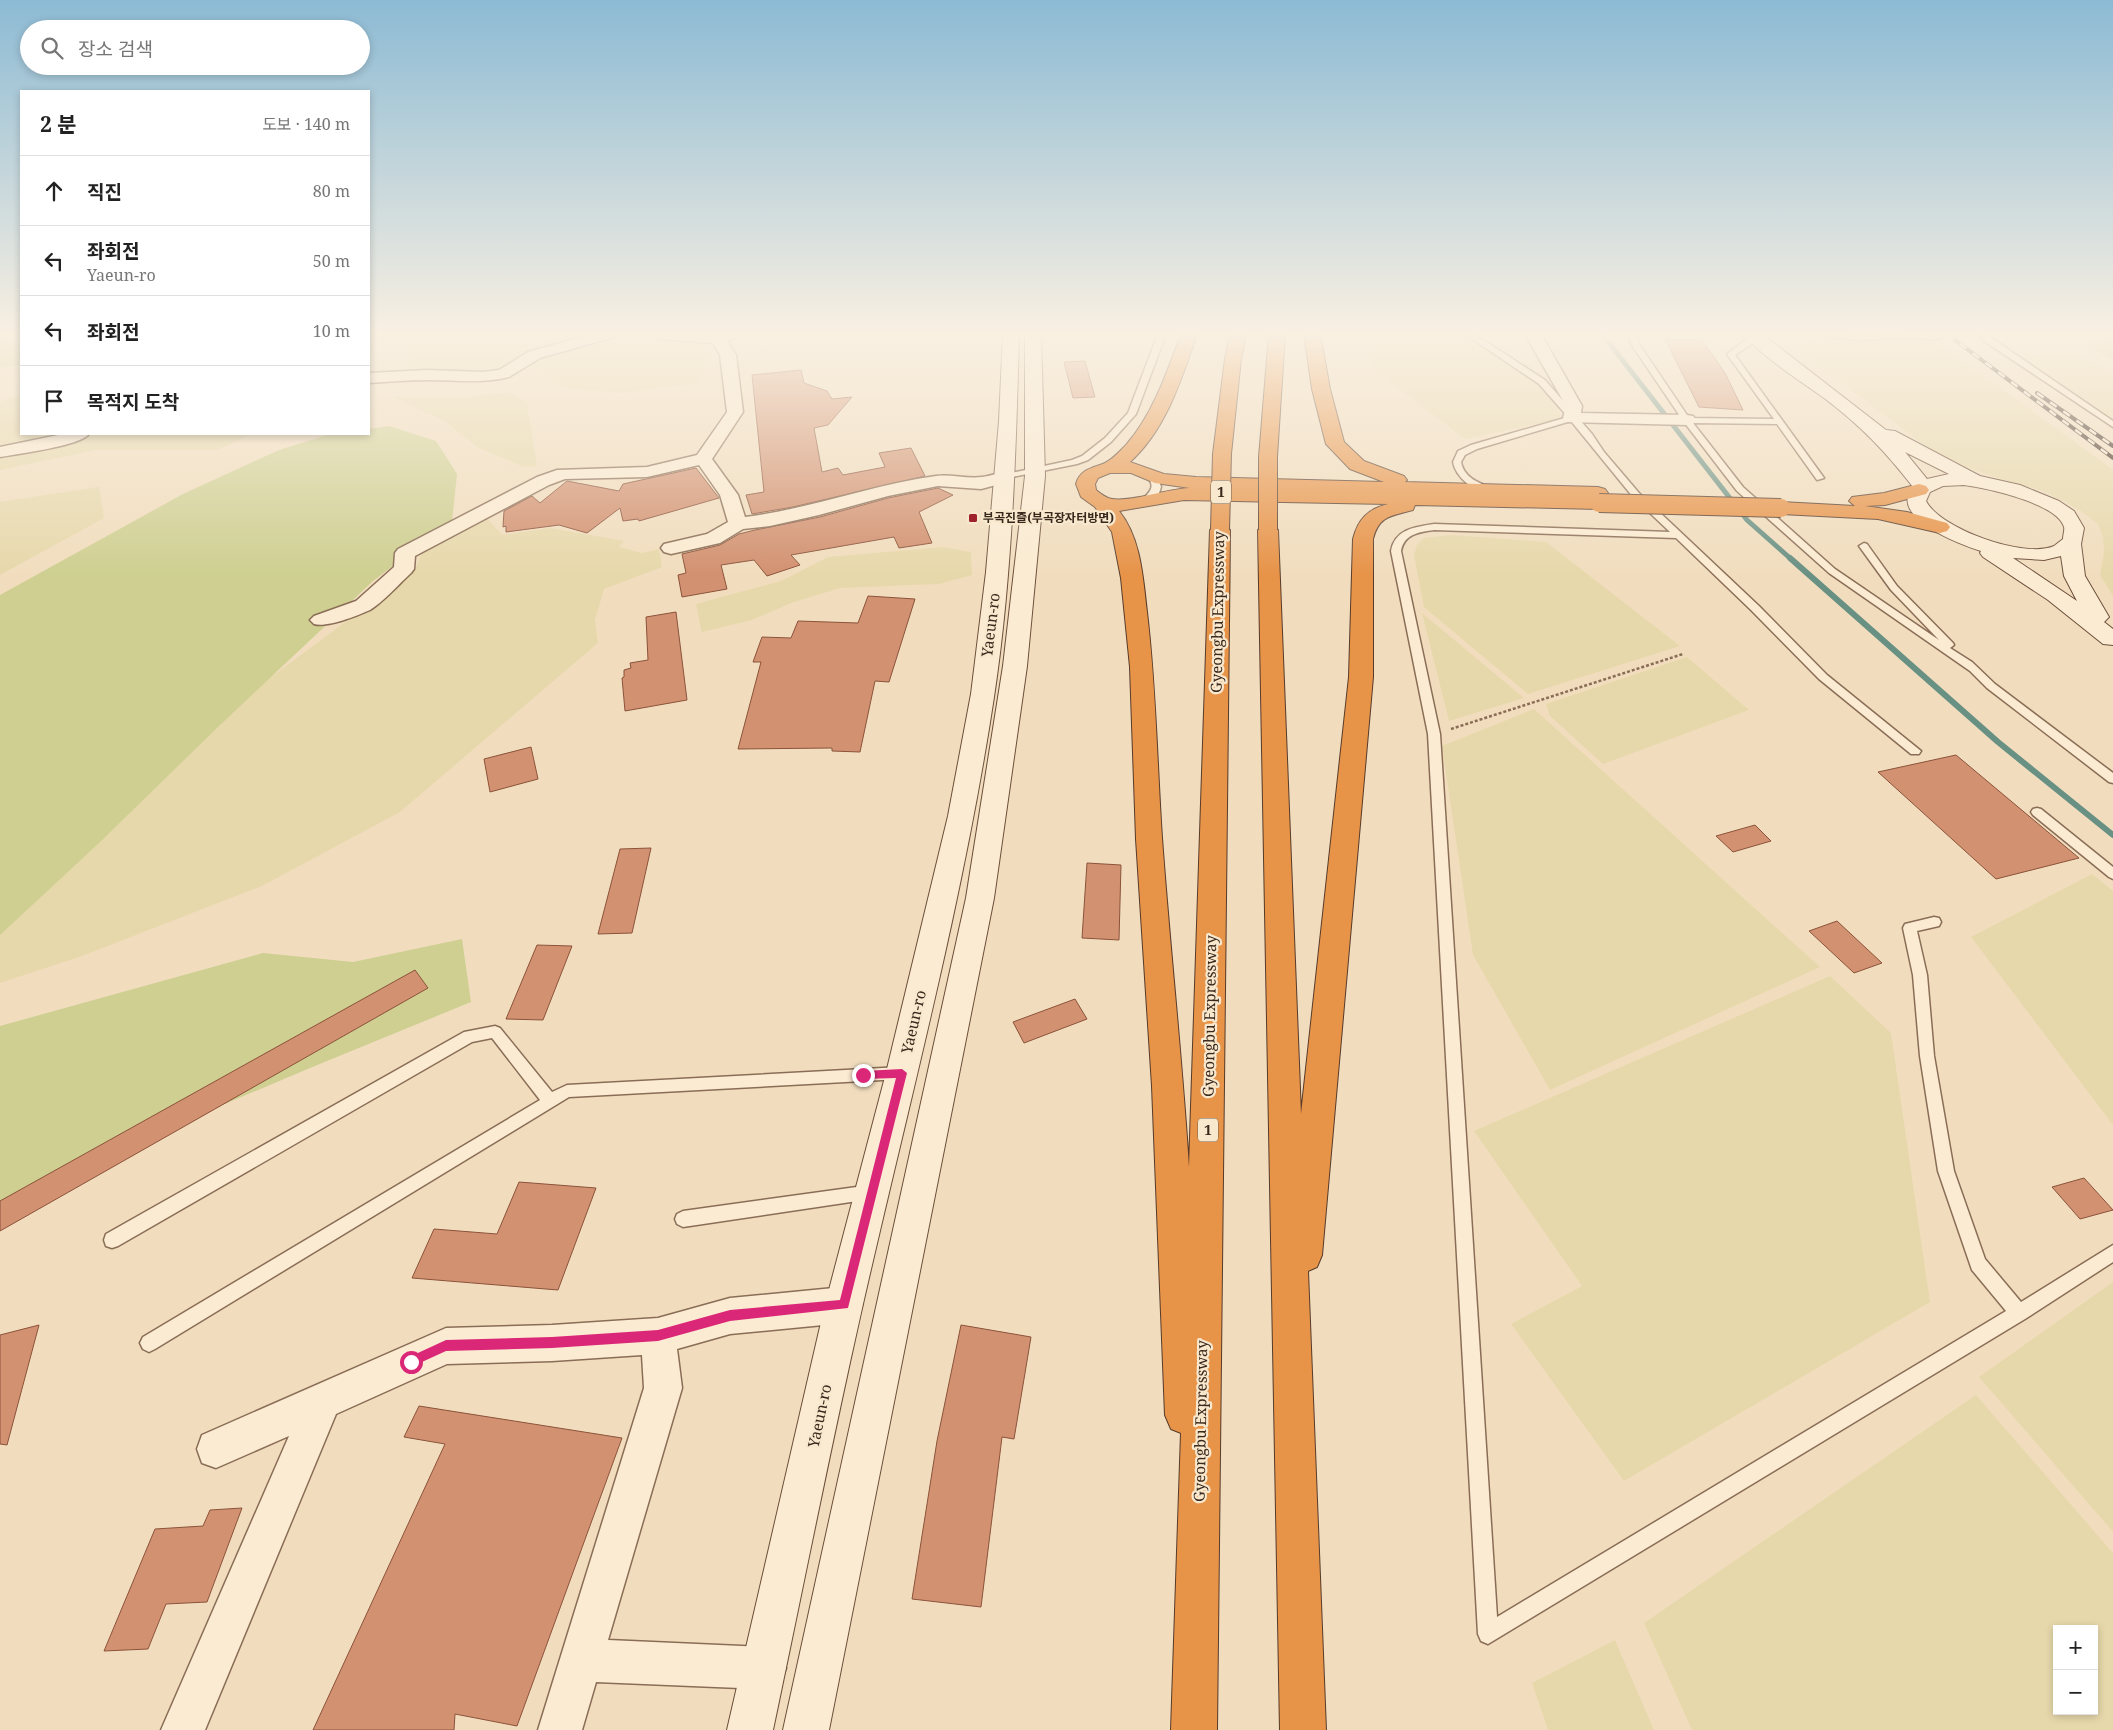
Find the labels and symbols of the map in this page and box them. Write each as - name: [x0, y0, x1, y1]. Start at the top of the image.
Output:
- road number: 1: [1211, 481, 1231, 504]
- place label: 부곡진즐(부곡장자터방면): [983, 509, 1114, 526]
- marker: 부곡진즐(부곡장자터방면): [967, 512, 979, 524]
- street label: Gyeongbu Expressway: [1206, 530, 1228, 693]
- street label: Yaeun-ro: [976, 592, 1004, 659]
- street label: Gyeongbu Expressway: [1198, 934, 1220, 1097]
- street label: Yaeun-ro: [896, 988, 930, 1056]
- route end: [852, 1064, 875, 1087]
- road number: 1: [1198, 1118, 1218, 1142]
- street label: Gyeongbu Expressway: [1189, 1339, 1211, 1502]
- route start: [400, 1351, 423, 1374]
- street label: Yaeun-ro: [802, 1382, 836, 1450]

